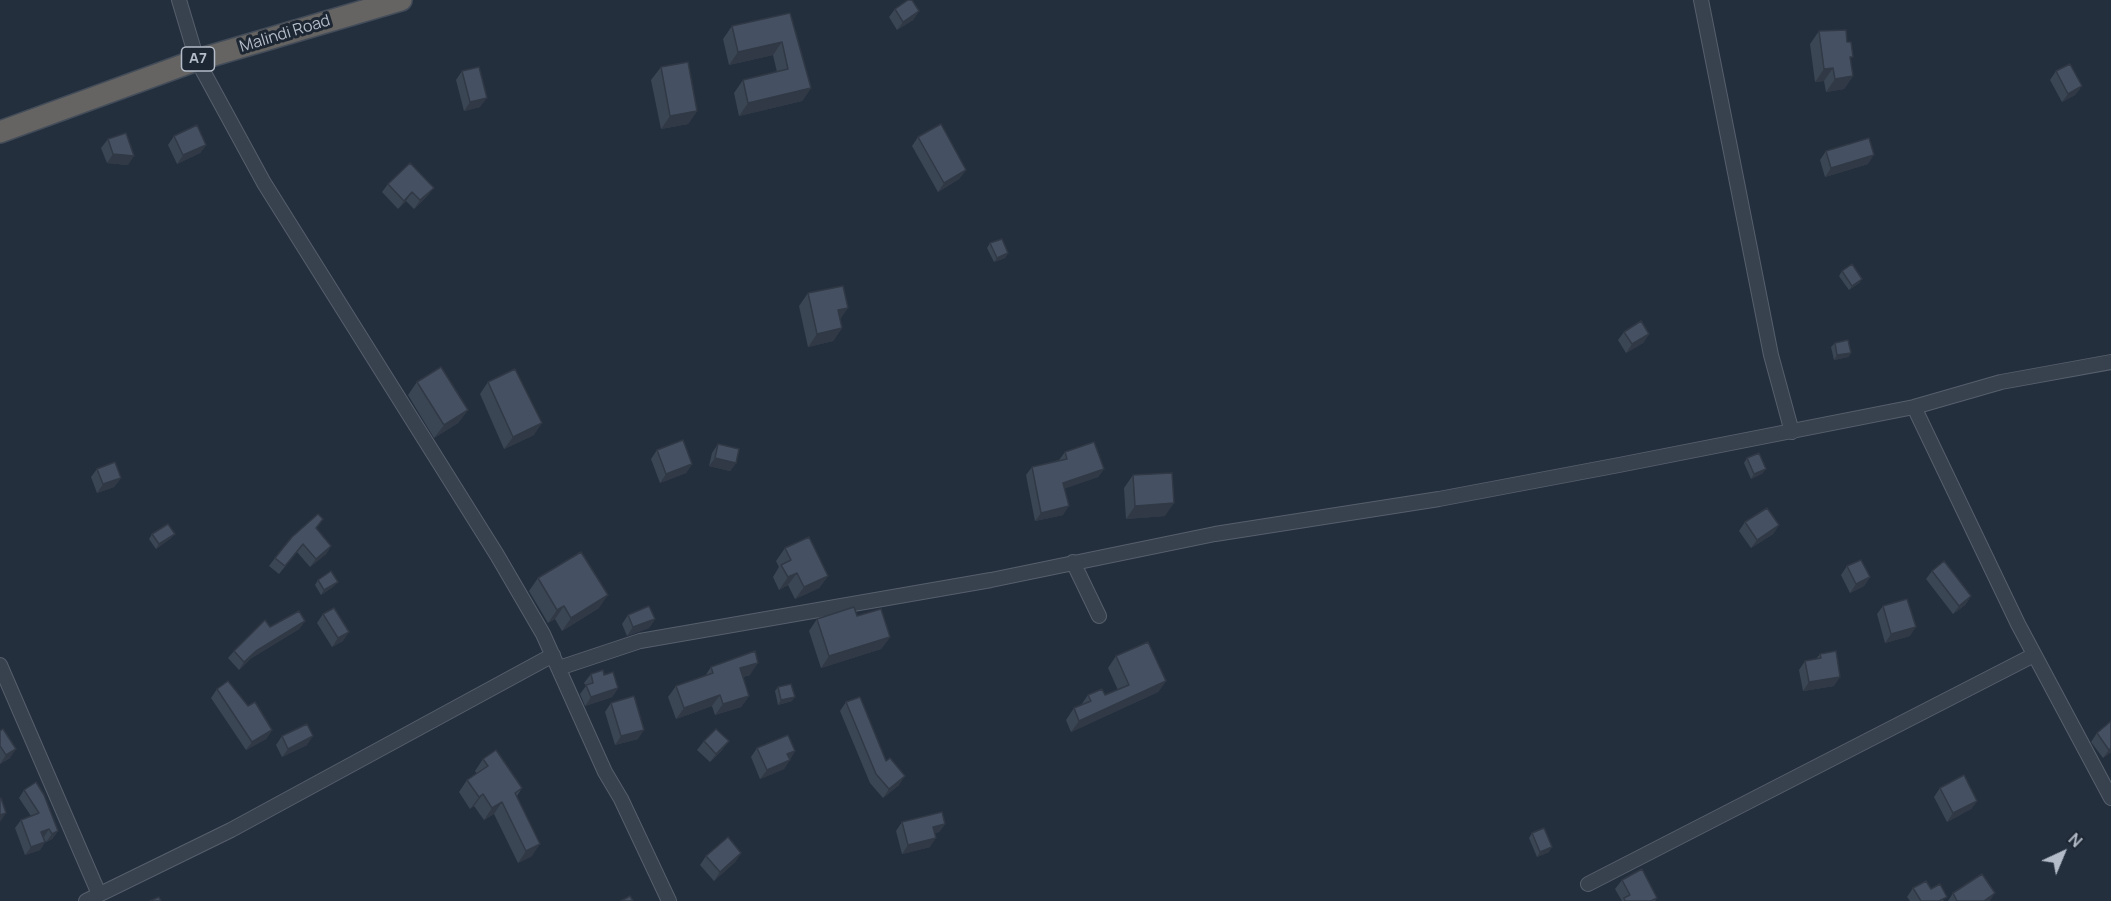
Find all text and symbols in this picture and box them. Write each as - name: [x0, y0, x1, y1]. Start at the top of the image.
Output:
- street label: Malindi Road: [237, 11, 333, 57]
- road number: A7: [182, 47, 214, 71]
- north arrow: [2033, 823, 2093, 883]
- text: N: [2064, 828, 2087, 852]

